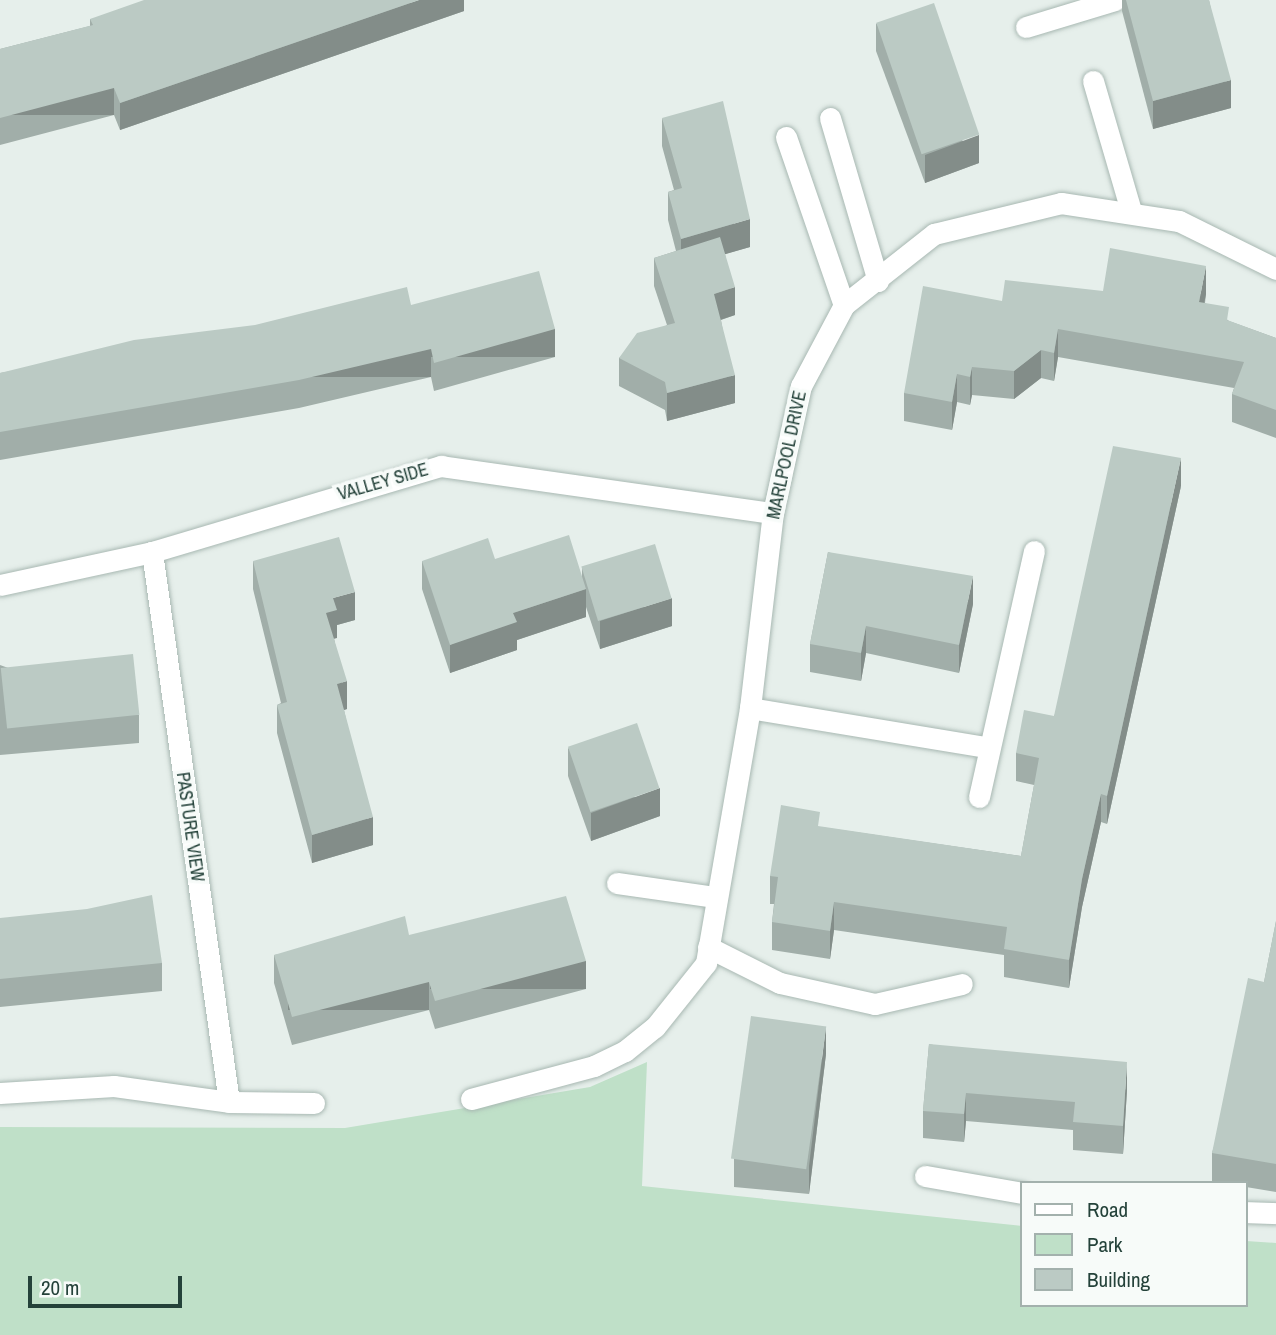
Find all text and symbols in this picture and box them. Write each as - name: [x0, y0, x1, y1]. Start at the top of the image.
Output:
- street label: MARLPOOL DRIVE: [763, 389, 811, 521]
- street label: VALLEY SIDE: [335, 459, 431, 505]
- street label: PASTURE VIEW: [172, 771, 208, 883]
- legend: [1020, 1181, 1248, 1307]
- text: Road: [1087, 1195, 1128, 1224]
- text: Park: [1087, 1230, 1122, 1259]
- scale bar: [32, 1262, 186, 1306]
- text: Building: [1087, 1265, 1150, 1294]
- text: 20 m: [41, 1273, 79, 1302]

